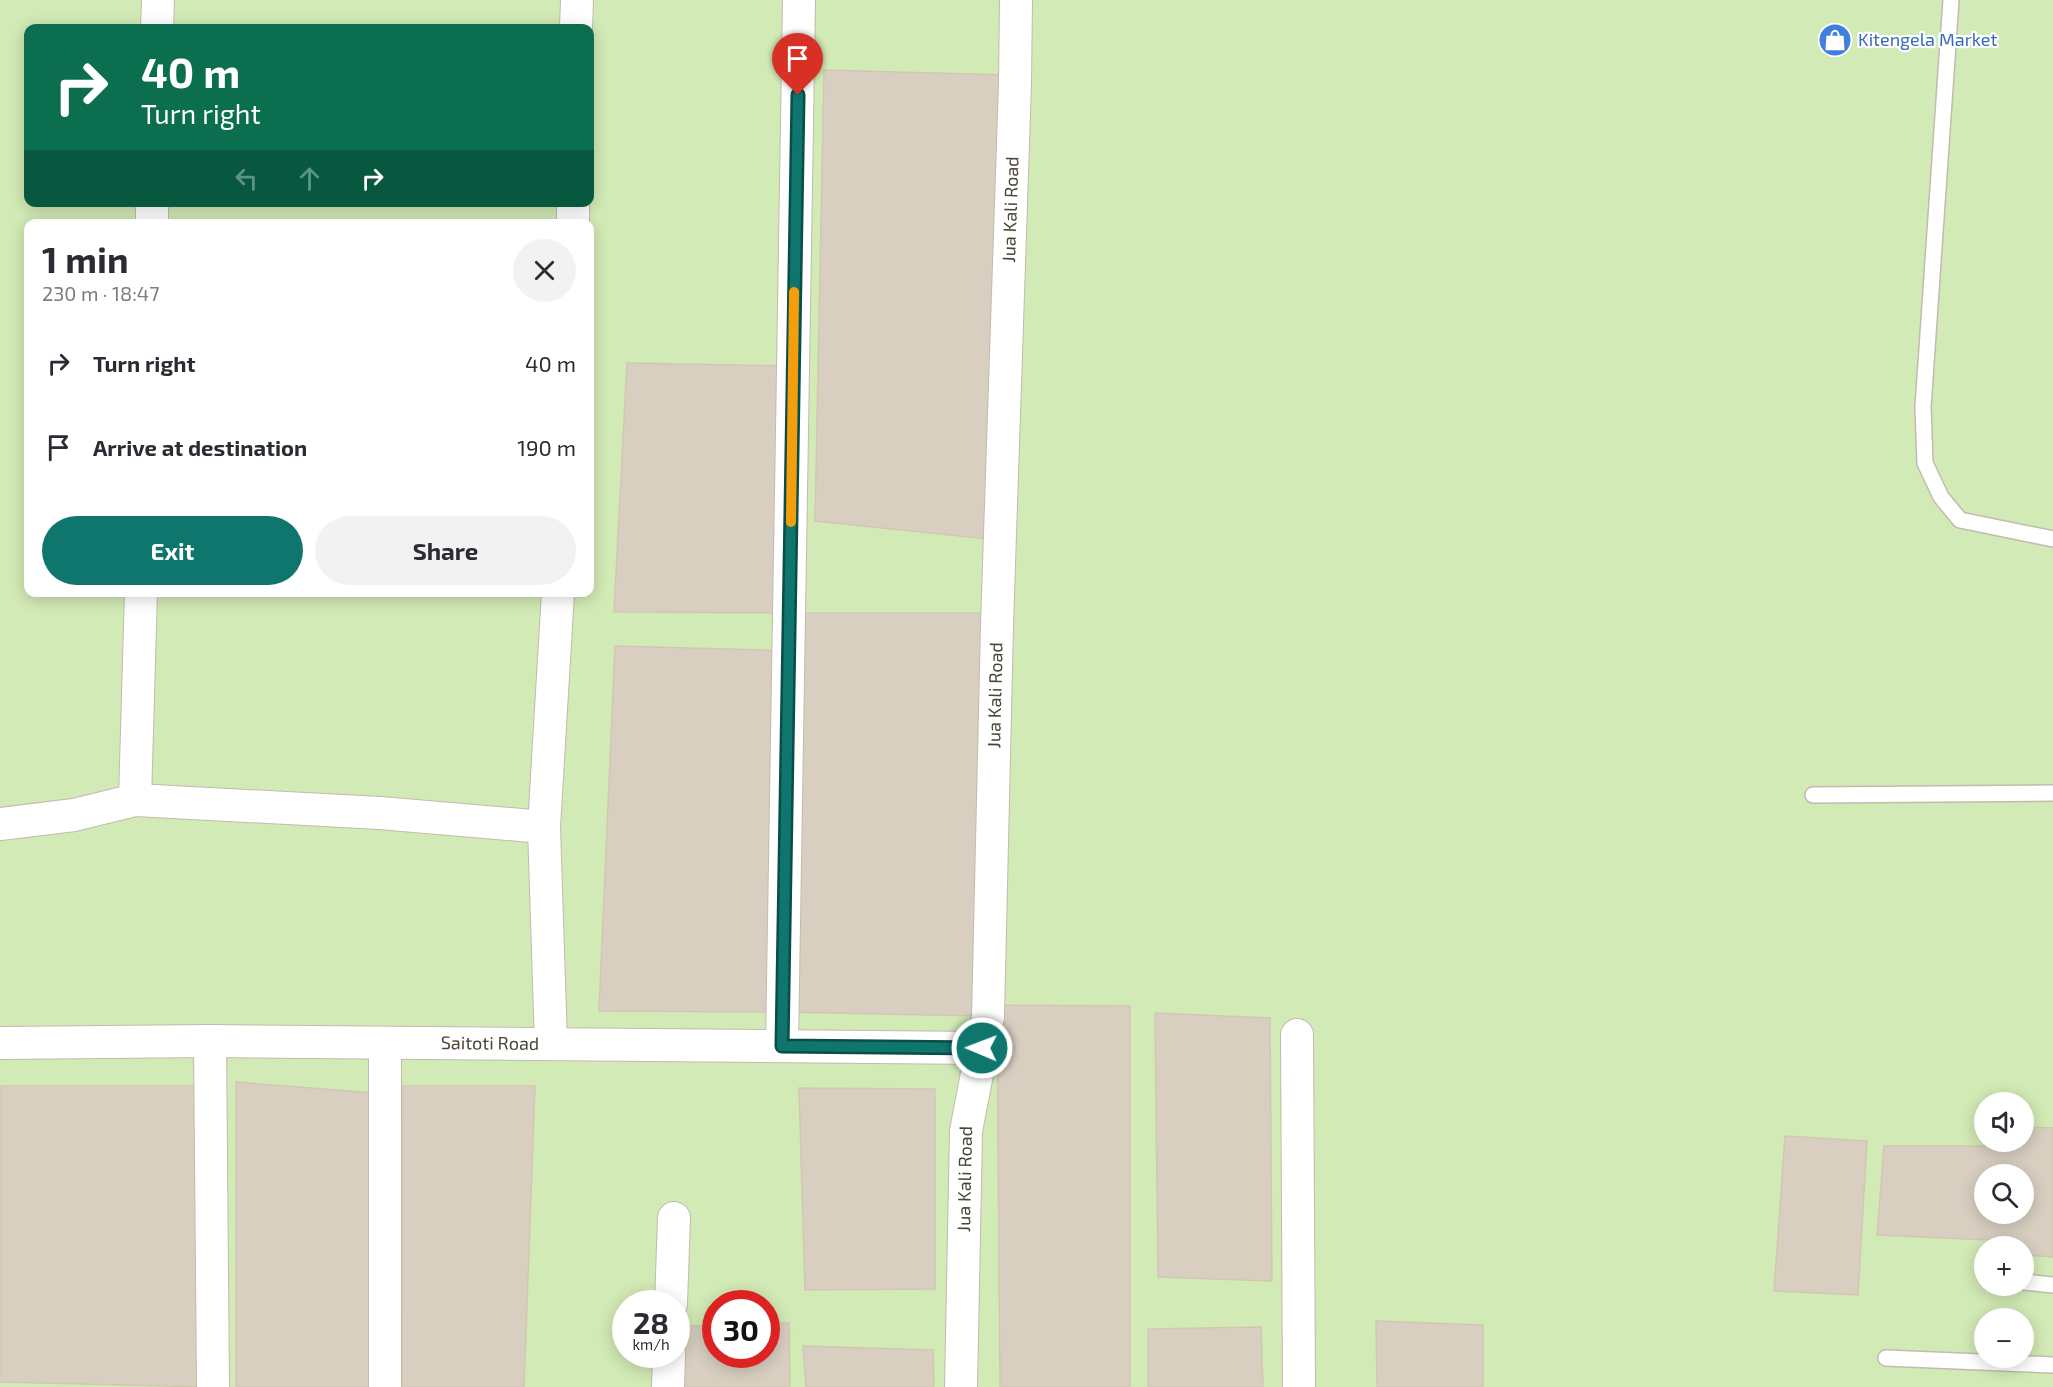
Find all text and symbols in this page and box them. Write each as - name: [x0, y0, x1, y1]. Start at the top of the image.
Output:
- shop icon: Kitengela Market: [1817, 22, 1853, 58]
- place label: Kitengela Market: [1858, 28, 1997, 50]
- pin: [772, 33, 823, 95]
- icon: arrive: [781, 42, 814, 75]
- text: 40 m: [141, 46, 240, 96]
- icon: right: [42, 48, 120, 126]
- text: Turn right: [141, 97, 261, 129]
- street label: Jua Kali Road: [997, 156, 1023, 263]
- icon: left: [230, 162, 263, 195]
- icon: ahead: [293, 162, 326, 195]
- icon: right: [356, 162, 389, 195]
- text: 1 min: [42, 237, 129, 280]
- button: close: [513, 239, 576, 302]
- text: 230 m · 18:47: [42, 281, 159, 305]
- icon: right: [42, 347, 75, 380]
- text: Turn right: [93, 350, 195, 376]
- text: 40 m: [525, 350, 576, 376]
- icon: arrive: [42, 431, 75, 464]
- text: Arrive at destination: [93, 434, 307, 460]
- text: 190 m: [517, 434, 576, 460]
- button: Exit: [42, 516, 303, 585]
- button: Share: [315, 516, 576, 585]
- street label: Jua Kali Road: [982, 642, 1007, 749]
- position arrow: [950, 1016, 1014, 1080]
- street label: Saitoti Road: [441, 1031, 539, 1054]
- map controls: [1974, 1092, 2034, 1368]
- button: sound: [1974, 1092, 2034, 1152]
- street label: Jua Kali Road: [952, 1126, 976, 1232]
- button: search: [1974, 1164, 2034, 1224]
- button: +: [1974, 1236, 2034, 1296]
- speed limit sign: 30: [702, 1290, 780, 1368]
- text: 28: [633, 1304, 669, 1340]
- button: −: [1974, 1308, 2034, 1368]
- text: km/h: [632, 1335, 670, 1353]

